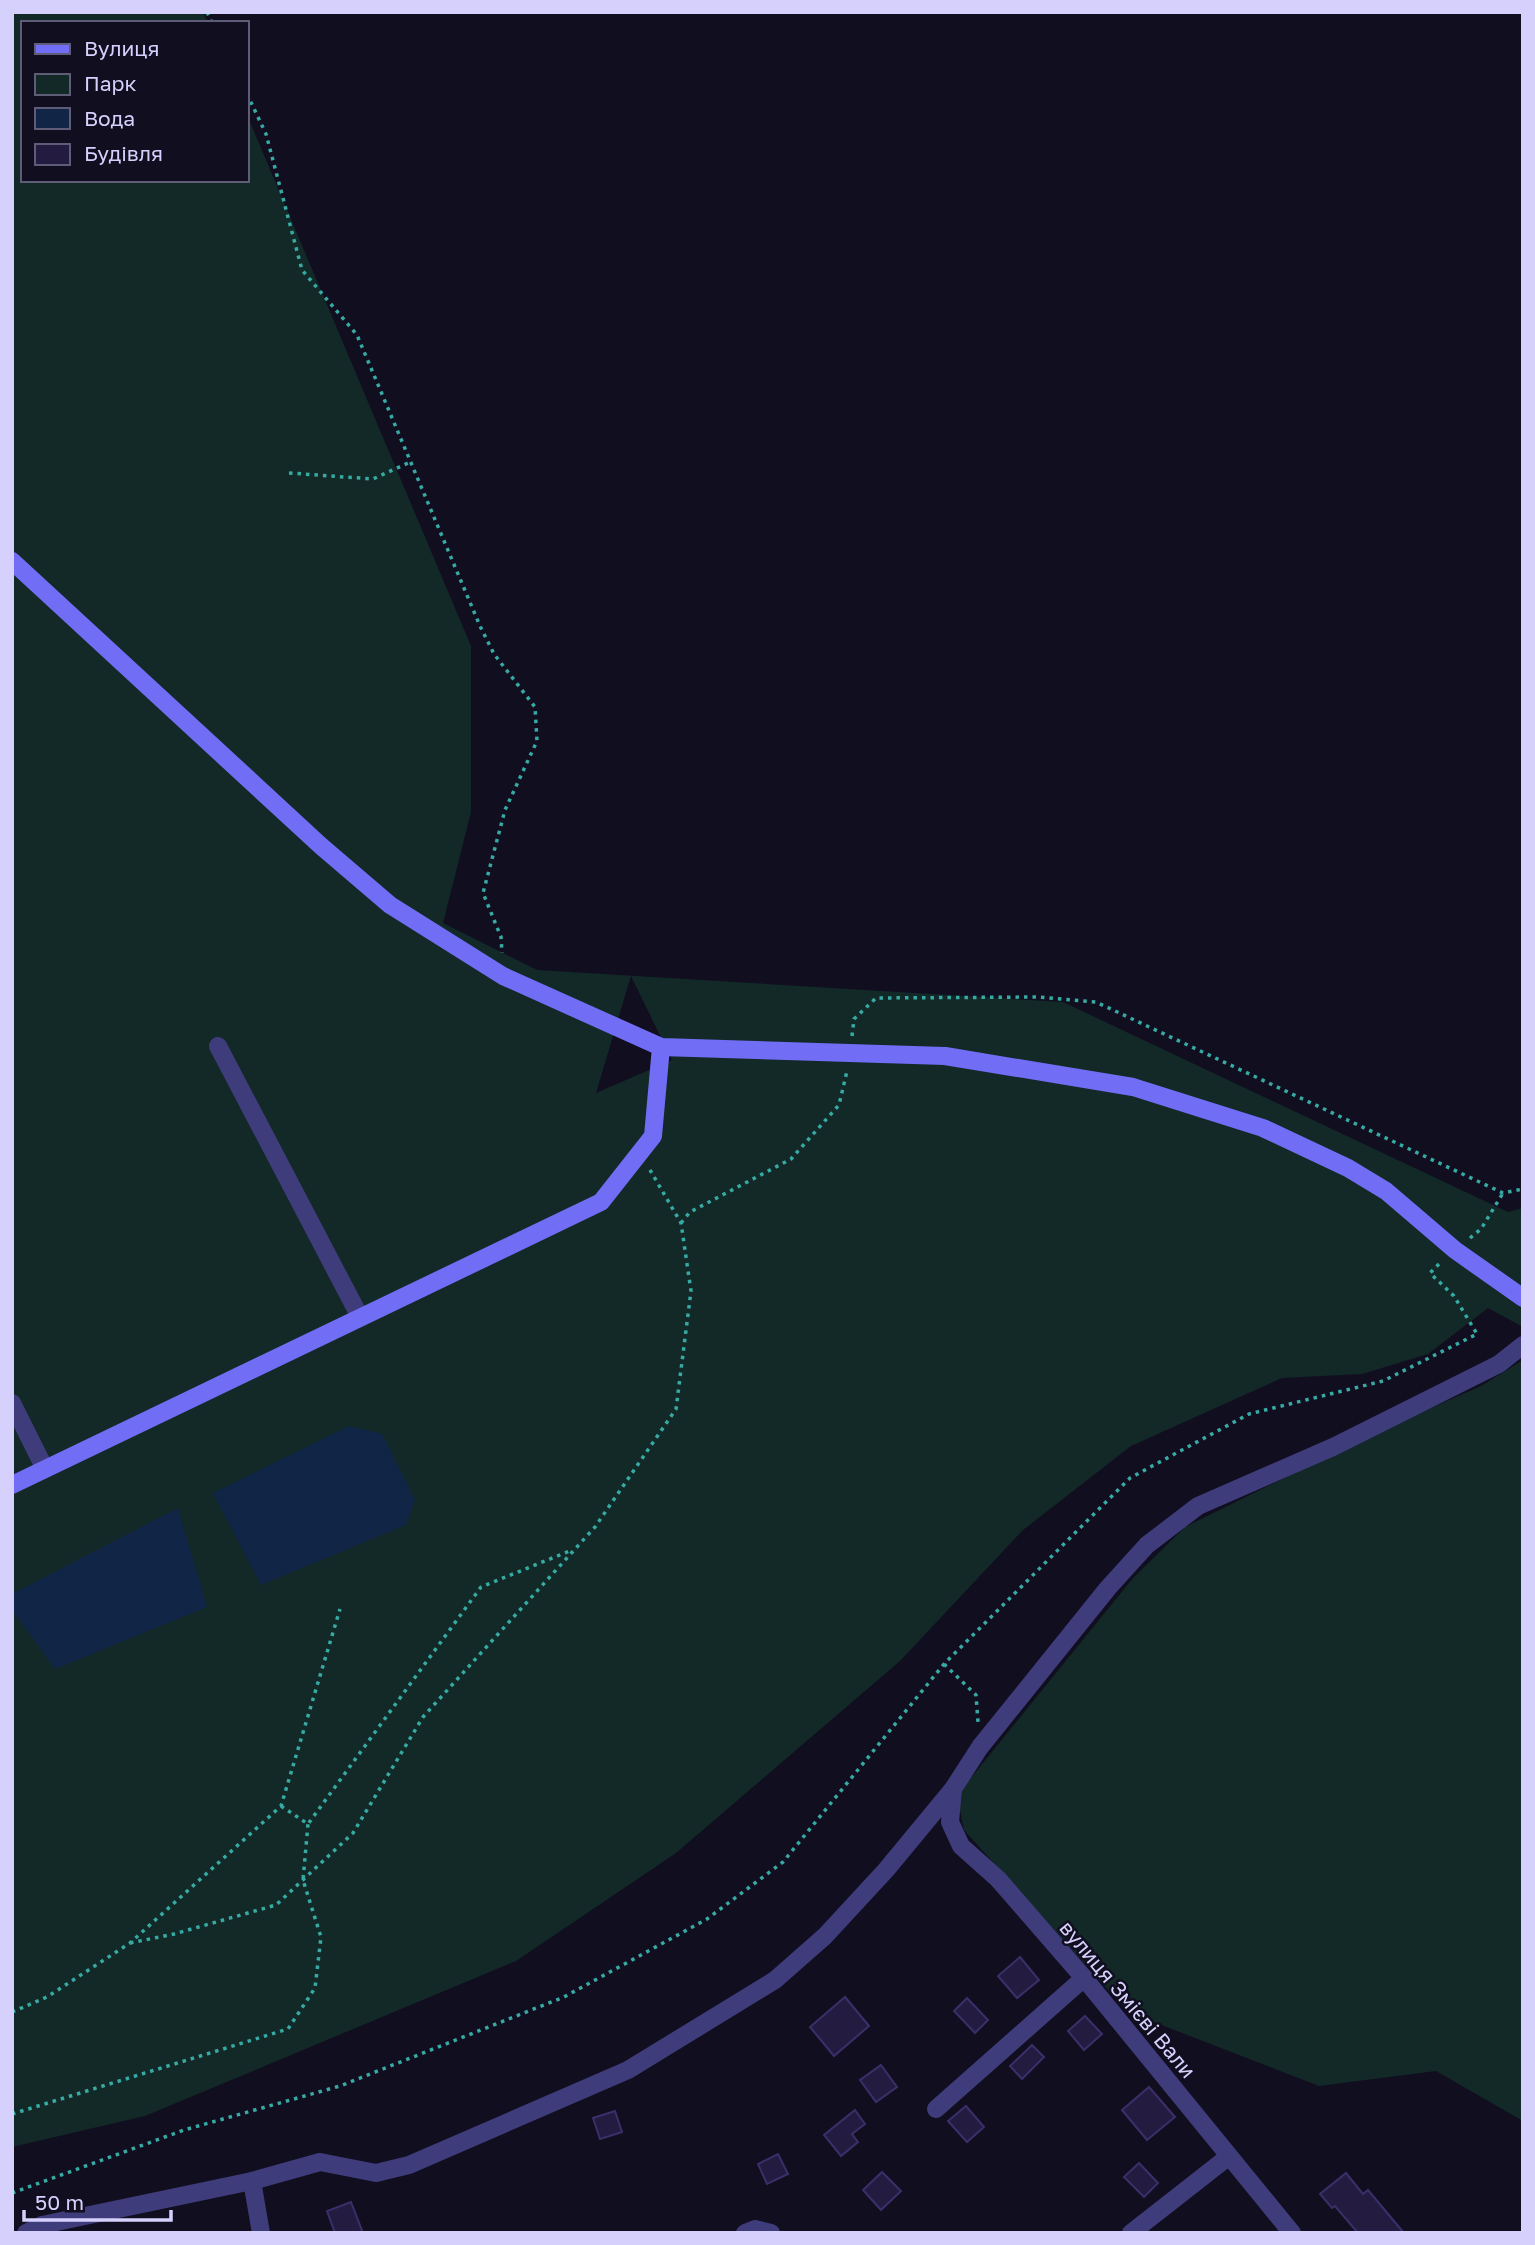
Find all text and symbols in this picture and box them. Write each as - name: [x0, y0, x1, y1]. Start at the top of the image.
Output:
- legend: [21, 21, 248, 182]
- text: Вулиця: [84, 35, 160, 61]
- text: Парк: [84, 70, 137, 96]
- text: Вода: [84, 105, 135, 131]
- text: Будівля: [84, 140, 163, 166]
- street label: вулиця Змієві Вали: [1054, 1915, 1202, 2083]
- scale bar: [24, 2178, 172, 2222]
- text: 50 m: [35, 2189, 84, 2215]

